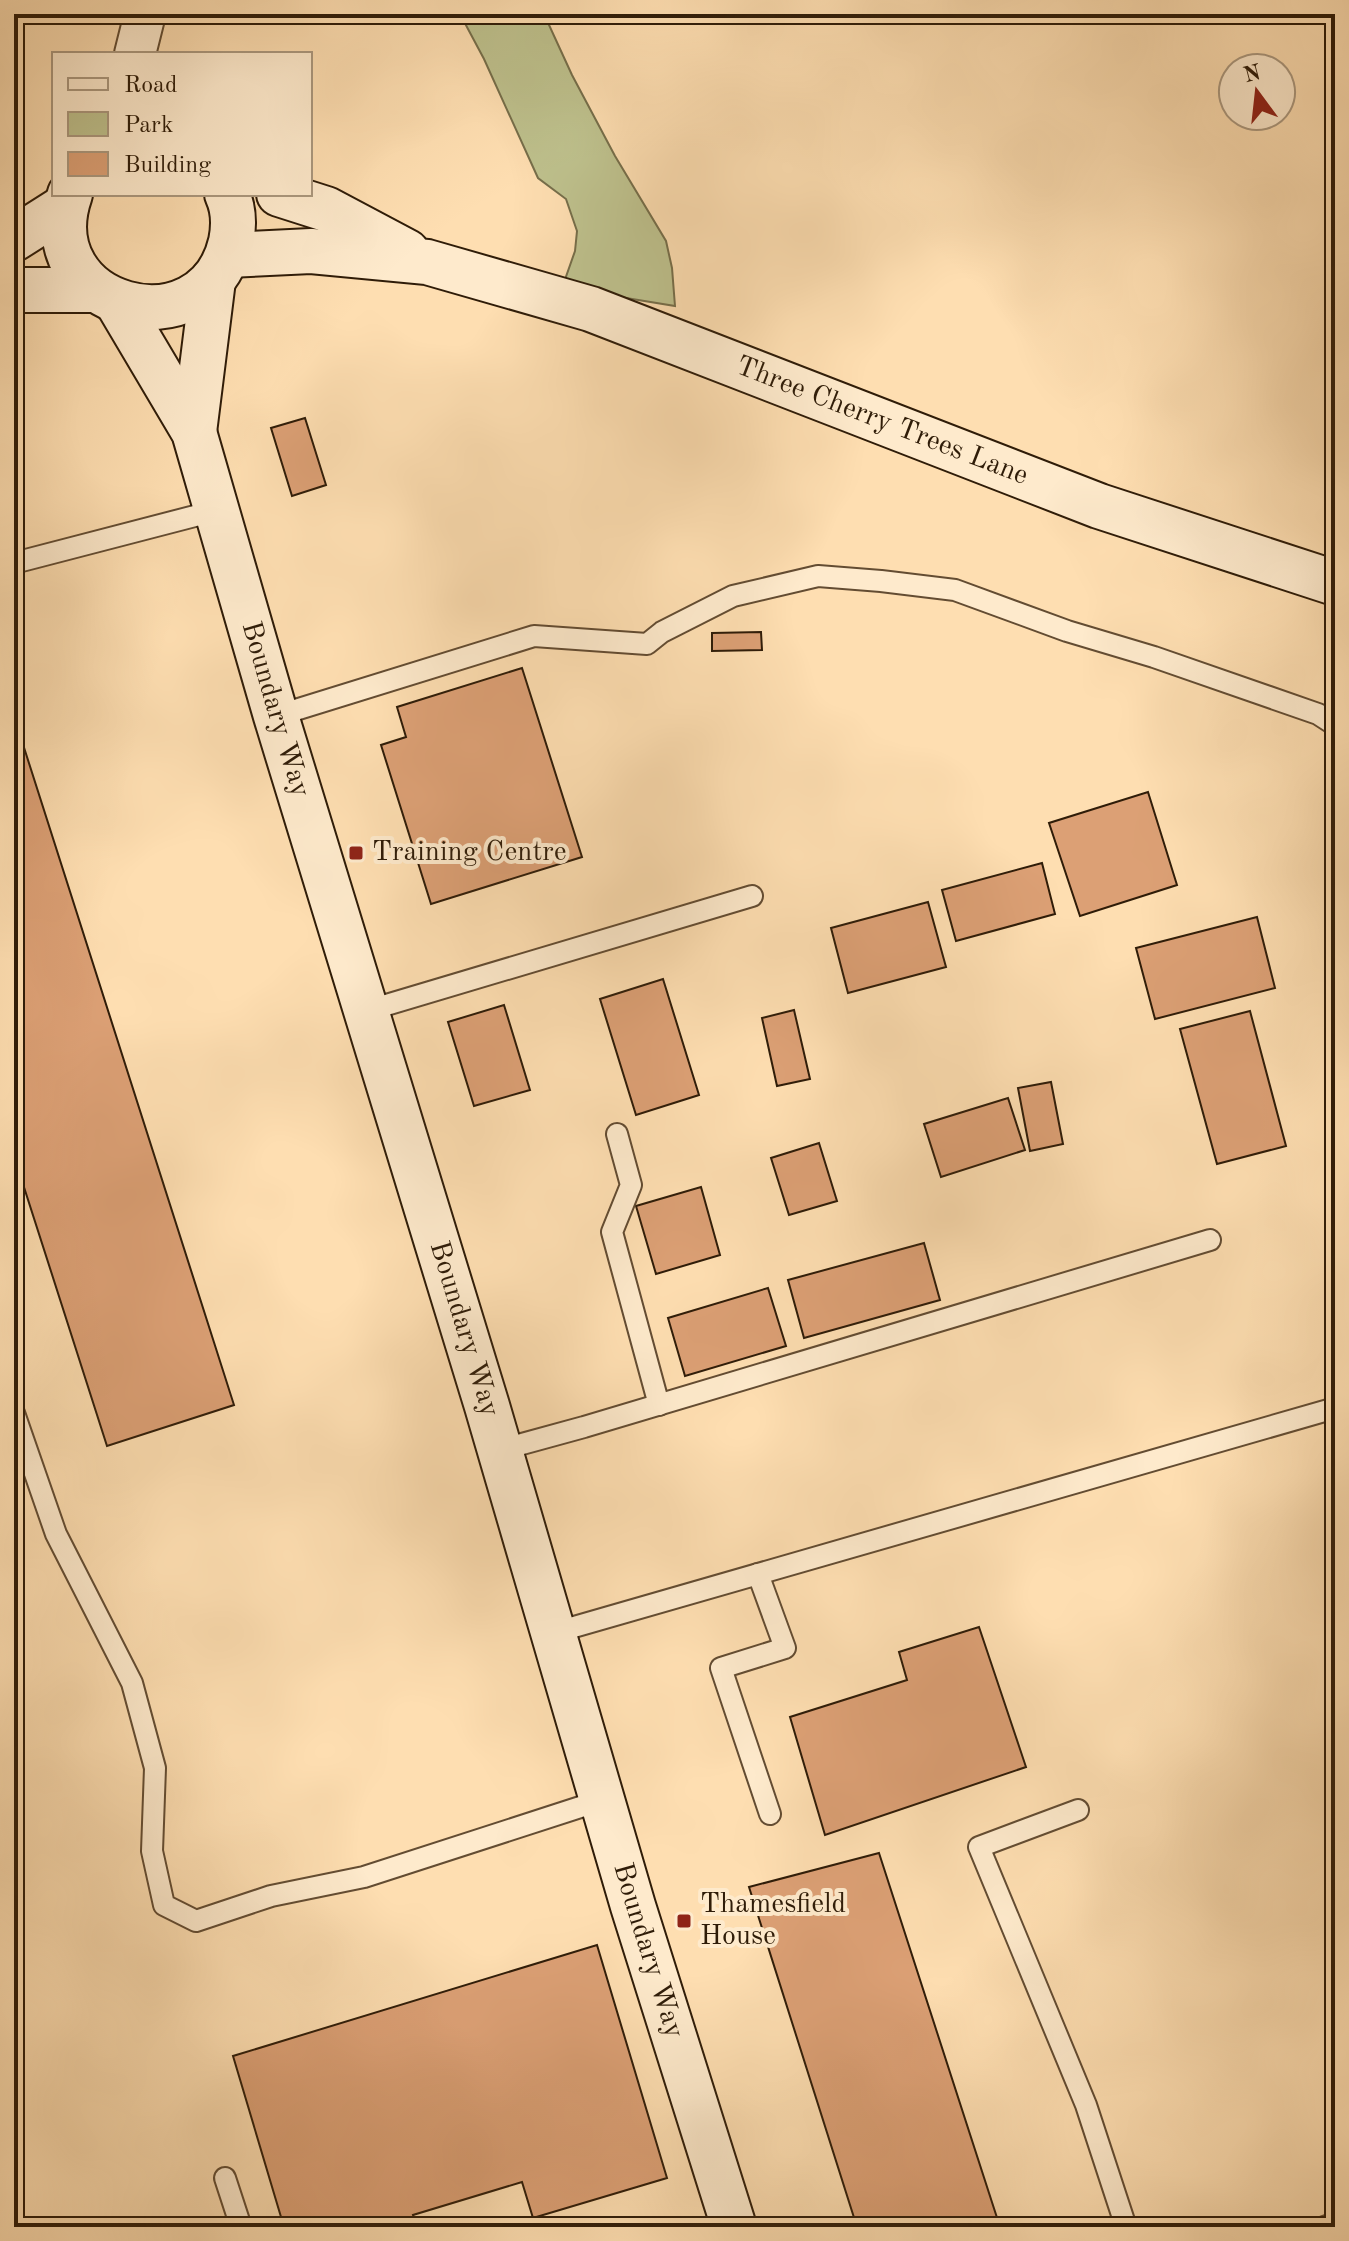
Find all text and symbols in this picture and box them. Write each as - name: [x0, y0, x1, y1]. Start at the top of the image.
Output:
- legend: [52, 52, 312, 196]
- north arrow: [1217, 52, 1297, 132]
- text: N: [1241, 62, 1263, 87]
- text: Road: [124, 74, 177, 98]
- text: Park: [124, 114, 173, 138]
- text: Building: [124, 154, 211, 178]
- street label: Three Cherry Trees Lane: [732, 352, 1032, 491]
- street label: Boundary Way: [235, 618, 314, 801]
- place label: Training Centre: [372, 839, 567, 867]
- marker: Training Centre: [347, 844, 365, 862]
- street label: Boundary Way: [424, 1238, 503, 1420]
- street label: Boundary Way: [607, 1860, 688, 2042]
- place label: Thamesfield House: [700, 1891, 846, 1951]
- marker: Thamesfield House: [675, 1912, 693, 1930]

